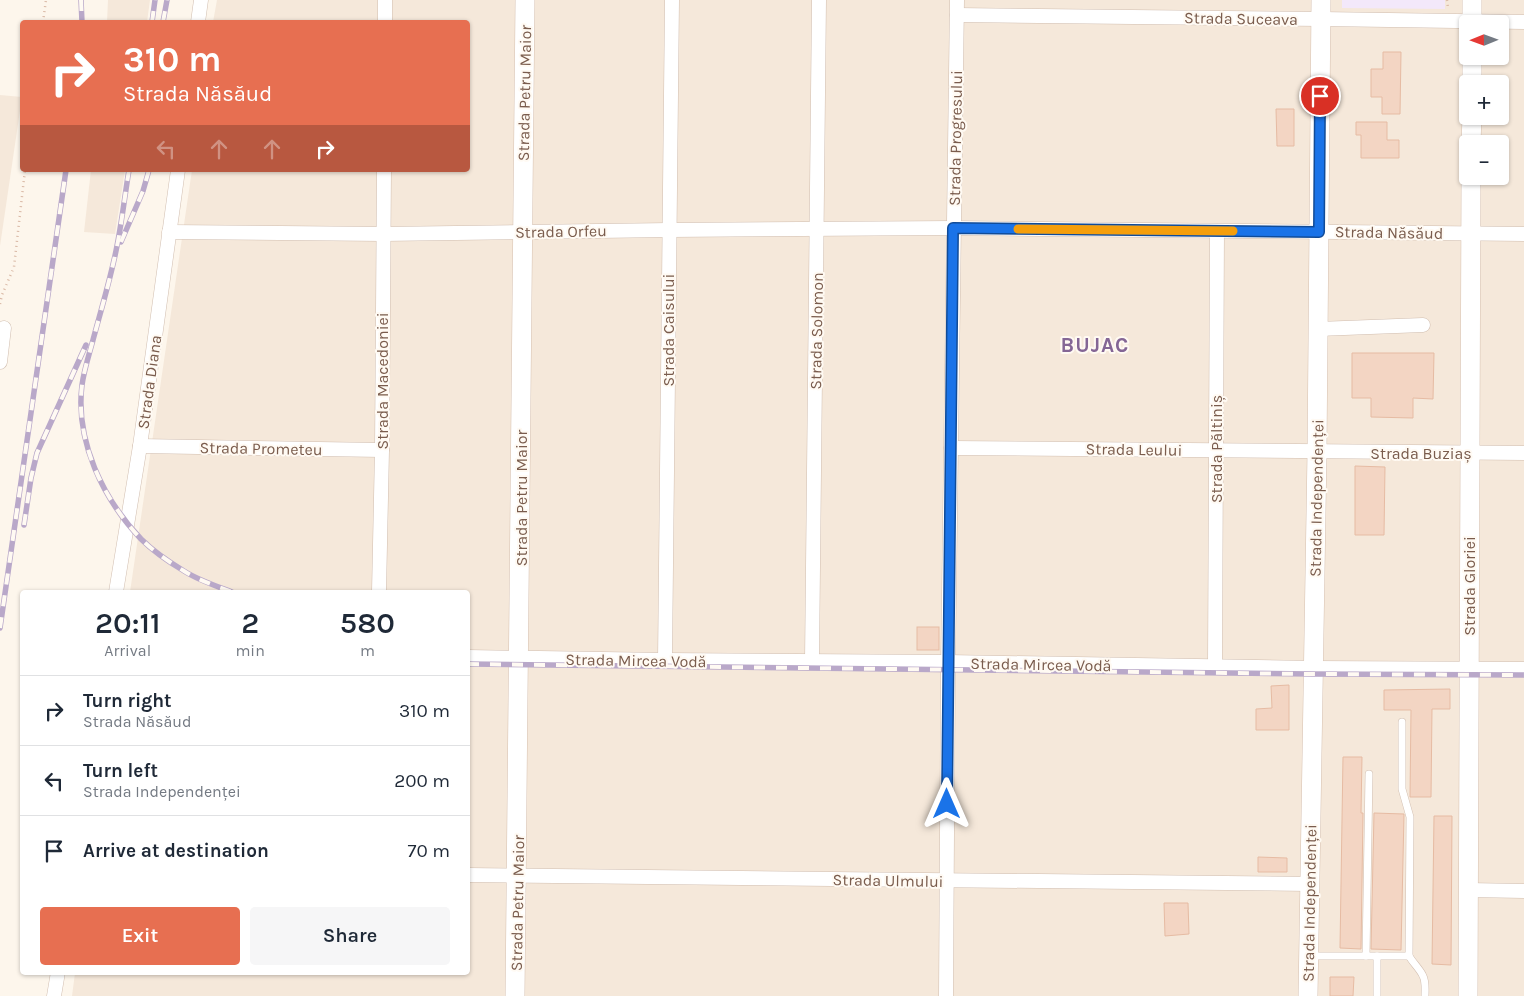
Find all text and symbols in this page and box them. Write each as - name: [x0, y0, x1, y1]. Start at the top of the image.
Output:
- street label: Strada Suceava: [1184, 8, 1298, 29]
- north arrow: [1459, 15, 1509, 65]
- map controls: [1459, 15, 1509, 185]
- street label: Strada Petru Maior: [514, 24, 535, 161]
- text: 310 m: [123, 39, 221, 80]
- icon: right: [40, 40, 105, 105]
- street label: Strada Progresului: [945, 70, 966, 206]
- pin: [1299, 75, 1341, 117]
- button: +: [1459, 75, 1509, 125]
- text: Strada Năsăud: [123, 81, 272, 107]
- icon: arrive: [1306, 82, 1334, 110]
- icon: left: [152, 135, 180, 163]
- icon: ahead: [205, 135, 233, 163]
- icon: ahead: [258, 135, 286, 163]
- icon: right: [311, 135, 339, 163]
- button: −: [1459, 135, 1509, 185]
- street label: Strada Orfeu: [515, 221, 607, 242]
- street label: Strada Năsăud: [1335, 222, 1443, 243]
- street label: Strada Solomon: [806, 272, 827, 390]
- street label: Strada Caisului: [659, 274, 678, 386]
- street label: Strada Macedoniei: [373, 313, 392, 449]
- district label: BUJAC: [1061, 333, 1129, 357]
- street label: Strada Diana: [133, 334, 166, 430]
- street label: Strada Păltiniș: [1207, 395, 1226, 503]
- street label: Strada Independenței: [1306, 419, 1327, 577]
- street label: Strada Petru Maior: [512, 430, 531, 566]
- street label: Strada Prometeu: [199, 438, 323, 459]
- street label: Strada Leului: [1085, 439, 1182, 460]
- street label: Strada Buziaș: [1370, 444, 1472, 463]
- street label: Strada Gloriei: [1460, 536, 1479, 636]
- text: 20:11: [95, 605, 160, 641]
- text: 2: [241, 605, 259, 641]
- text: 580: [340, 605, 395, 641]
- text: Arrival: [104, 641, 151, 660]
- text: min: [235, 641, 265, 660]
- text: m: [360, 641, 375, 660]
- street label: Strada Mircea Vodă: [565, 650, 707, 671]
- street label: Strada Mircea Vodă: [970, 654, 1112, 675]
- text: Turn right: [83, 690, 172, 712]
- icon: right: [40, 697, 68, 725]
- text: 310 m: [399, 700, 450, 722]
- text: Strada Năsăud: [83, 712, 192, 731]
- text: Turn left: [83, 760, 158, 782]
- icon: left: [40, 767, 68, 795]
- text: 200 m: [394, 770, 450, 792]
- position arrow: [920, 777, 972, 829]
- text: Strada Independenței: [83, 782, 241, 801]
- street label: Strada Independenței: [1299, 824, 1320, 982]
- street label: Strada Petru Maior: [507, 834, 528, 971]
- icon: arrive: [40, 837, 68, 865]
- text: Arrive at destination: [83, 840, 269, 862]
- text: 70 m: [408, 840, 450, 862]
- street label: Strada Ulmului: [832, 870, 944, 891]
- button: Exit: [40, 907, 240, 965]
- button: Share: [250, 907, 450, 965]

